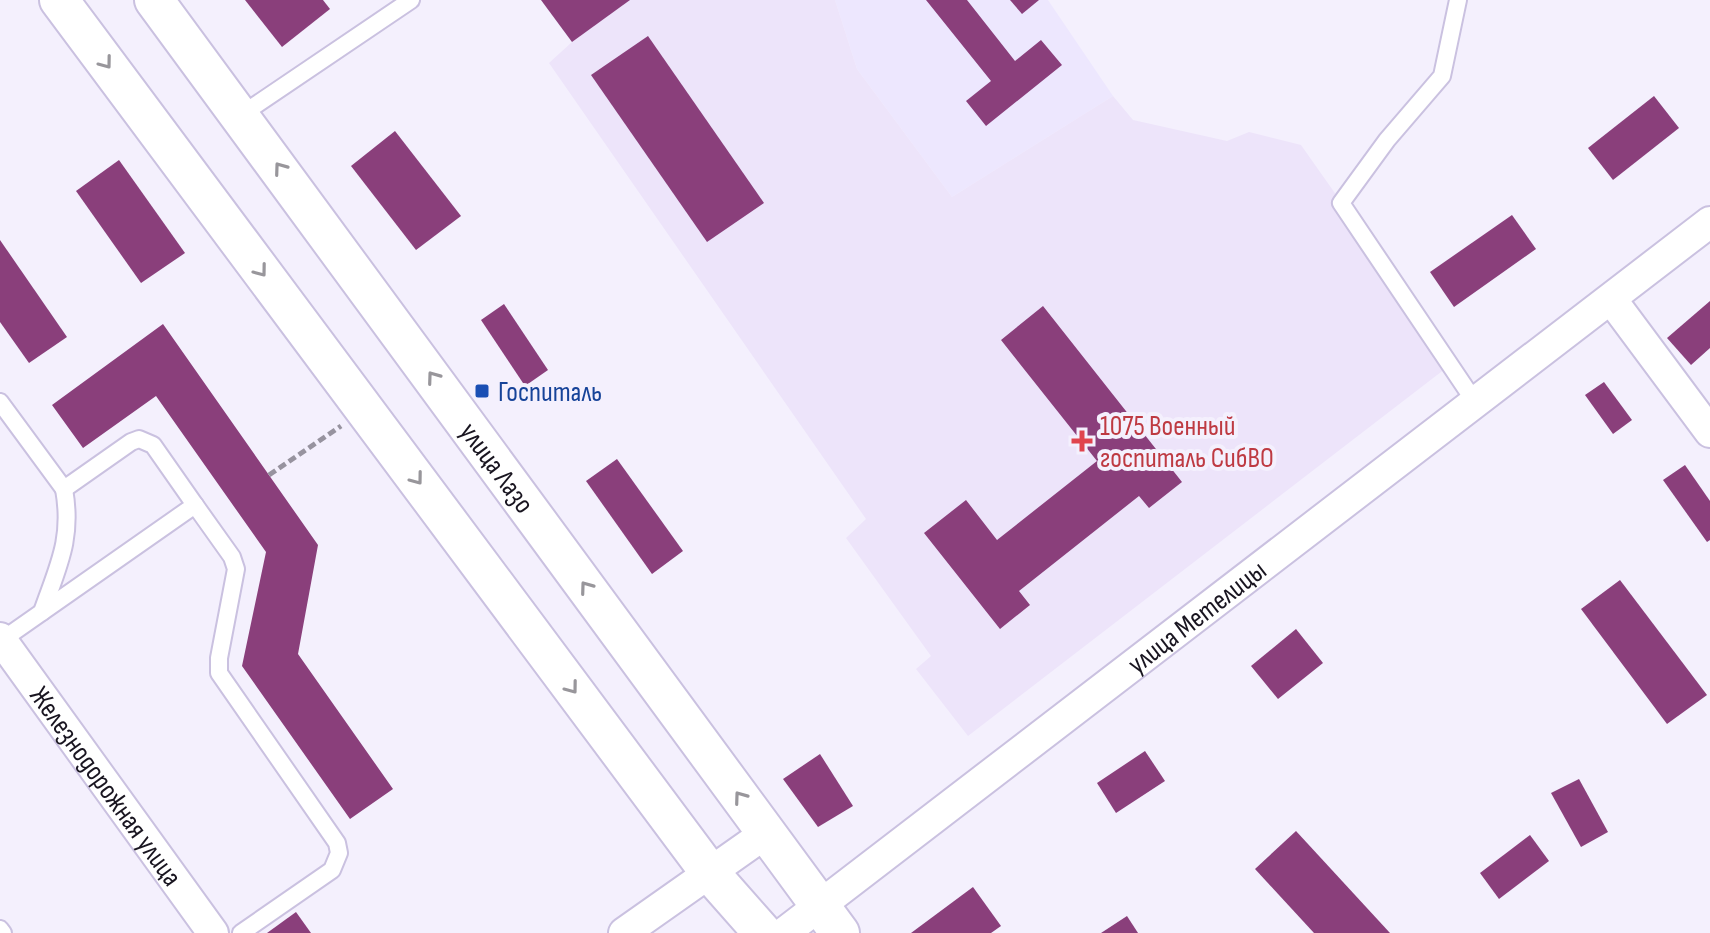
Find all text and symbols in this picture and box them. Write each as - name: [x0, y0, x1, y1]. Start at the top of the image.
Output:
- one-way arrow: [96, 54, 110, 68]
- one-way arrow: [275, 162, 289, 176]
- one-way arrow: [252, 262, 266, 277]
- one-way arrow: [428, 372, 443, 386]
- place label: Госпиталь: [498, 376, 602, 409]
- marker: Госпиталь: [473, 382, 491, 400]
- place label: 1075 Военный госпиталь СибВО: [1100, 410, 1274, 475]
- street label: улица Лазо: [452, 417, 540, 520]
- marker: 1075 Военный госпиталь СибВО: [1071, 430, 1093, 452]
- one-way arrow: [407, 471, 421, 485]
- street label: улица Метелицы: [1122, 554, 1273, 681]
- one-way arrow: [582, 582, 596, 596]
- one-way arrow: [563, 679, 577, 694]
- street label: Железнодорожная улица: [22, 680, 188, 893]
- one-way arrow: [735, 792, 750, 806]

